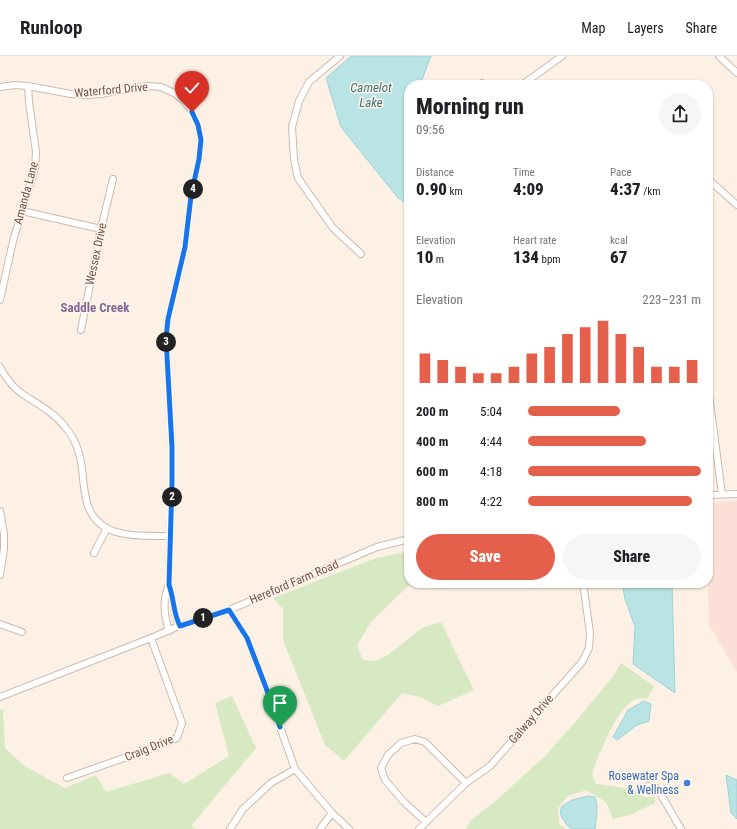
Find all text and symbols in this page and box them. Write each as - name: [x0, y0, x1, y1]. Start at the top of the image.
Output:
- text: Runloop: [20, 16, 82, 39]
- text: Map: [581, 20, 605, 36]
- text: Layers: [627, 20, 664, 36]
- text: Share: [686, 20, 717, 36]
- pin: [175, 71, 209, 112]
- icon: check: [181, 77, 203, 99]
- street label: Waterford Drive: [74, 80, 149, 100]
- water label: Camelot Lake: [350, 80, 392, 110]
- button: share: [659, 93, 701, 135]
- text: Morning run: [416, 94, 524, 119]
- text: 09:56: [416, 122, 445, 137]
- street label: Amanda Lane: [11, 160, 41, 226]
- text: Distance: [416, 166, 454, 179]
- text: Time: [513, 166, 535, 179]
- text: Pace: [610, 166, 632, 179]
- pin: 4: [183, 179, 203, 199]
- text: 0.90: [416, 179, 447, 199]
- text: 4:09: [513, 179, 544, 199]
- text: 4:37: [610, 179, 641, 199]
- text: 4: [190, 182, 196, 195]
- text: km: [447, 185, 463, 198]
- text: /km: [641, 185, 661, 198]
- street label: Wessex Drive: [83, 221, 109, 286]
- text: Elevation: [416, 234, 456, 247]
- text: Heart rate: [513, 234, 556, 247]
- text: kcal: [610, 234, 628, 247]
- text: 10: [416, 247, 433, 267]
- text: 134: [513, 247, 539, 267]
- text: 67: [610, 247, 627, 267]
- text: m: [433, 253, 444, 266]
- text: bpm: [539, 253, 561, 266]
- text: Elevation: [416, 292, 463, 307]
- text: 223–231 m: [642, 292, 701, 307]
- district label: Saddle Creek: [61, 300, 130, 315]
- pin: 3: [156, 332, 176, 352]
- text: 3: [163, 335, 169, 348]
- text: 200 m: [416, 404, 448, 419]
- text: 5:04: [480, 404, 502, 419]
- text: 400 m: [416, 434, 448, 449]
- text: 4:44: [480, 434, 502, 449]
- text: 600 m: [416, 464, 448, 479]
- text: 4:18: [480, 464, 502, 479]
- pin: 2: [162, 487, 182, 507]
- text: 2: [169, 490, 175, 503]
- text: 800 m: [416, 494, 448, 509]
- text: 4:22: [480, 494, 502, 509]
- button: Save: [416, 534, 555, 580]
- button: Share: [563, 534, 701, 580]
- street label: Hereford Farm Road: [247, 557, 341, 607]
- pin: 1: [193, 608, 213, 628]
- text: 1: [200, 611, 206, 624]
- pin: [263, 686, 297, 727]
- street label: Galway Drive: [506, 691, 556, 747]
- icon: arrive: [269, 692, 291, 714]
- street label: Craig Drive: [123, 732, 176, 764]
- place label: Rosewater Spa & Wellness: [608, 769, 679, 797]
- marker: Rosewater Spa & Wellness: [682, 778, 692, 788]

